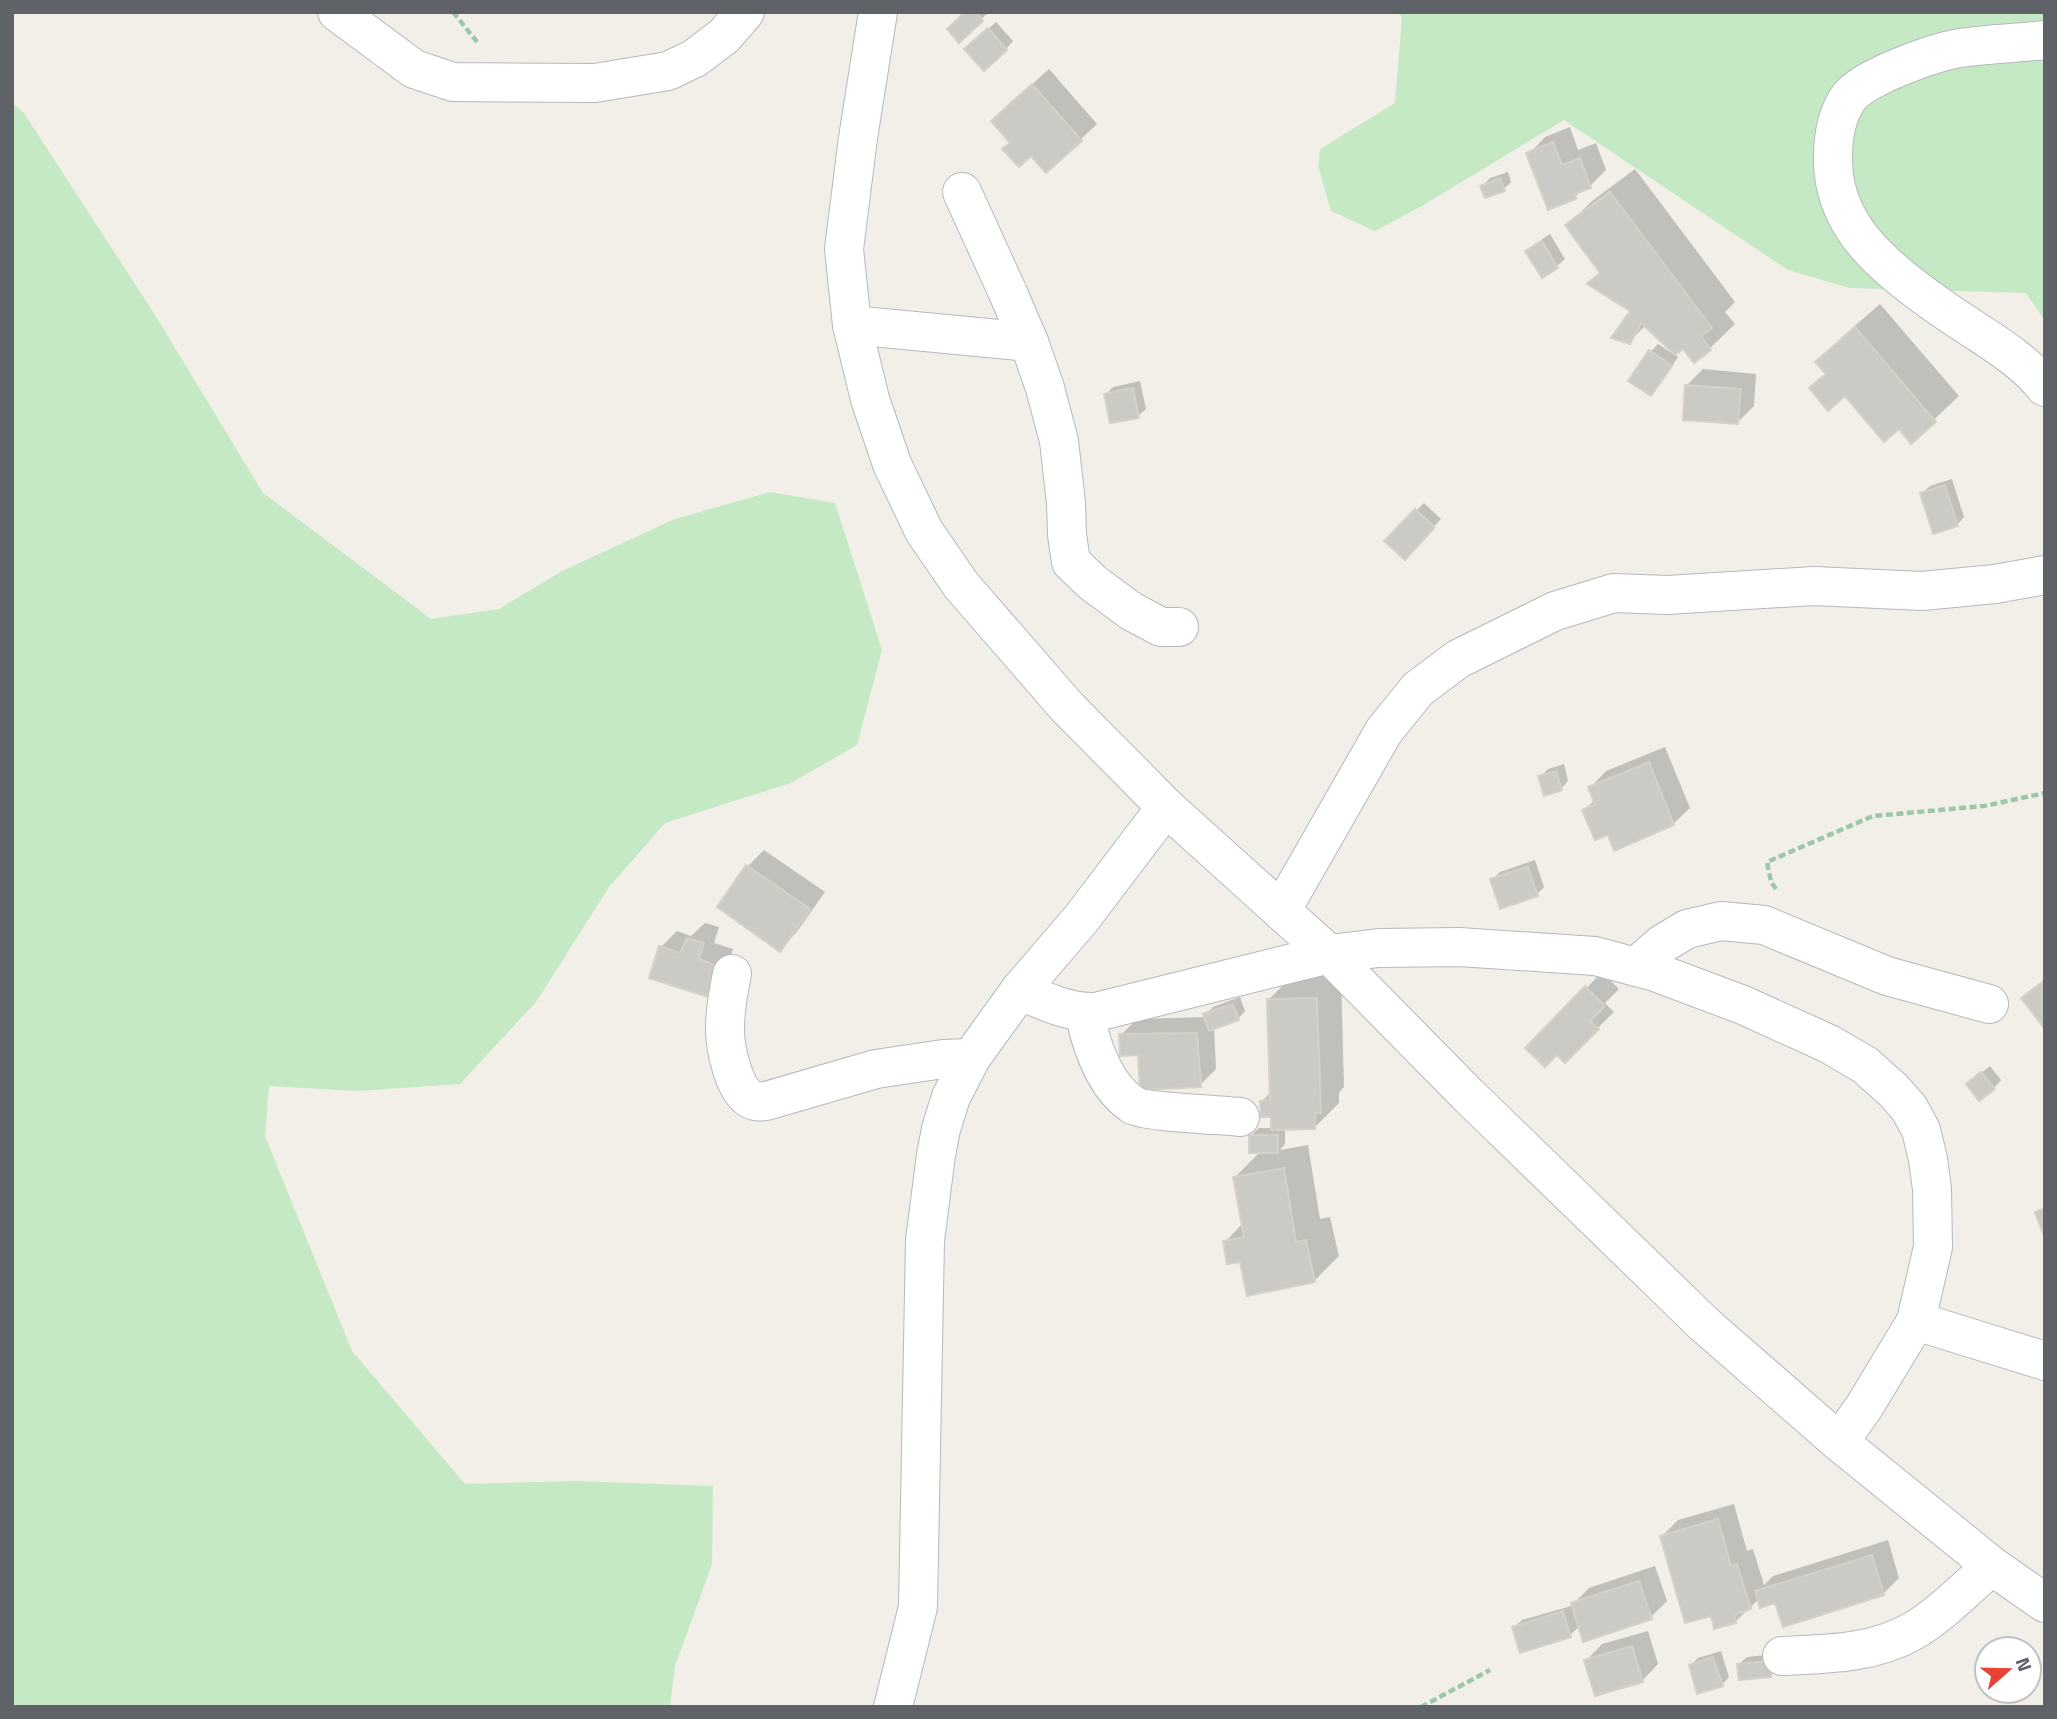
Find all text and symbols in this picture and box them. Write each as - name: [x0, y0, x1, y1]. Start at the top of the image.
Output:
- north arrow: [1973, 1635, 2043, 1705]
- text: N: [2009, 1653, 2040, 1675]

